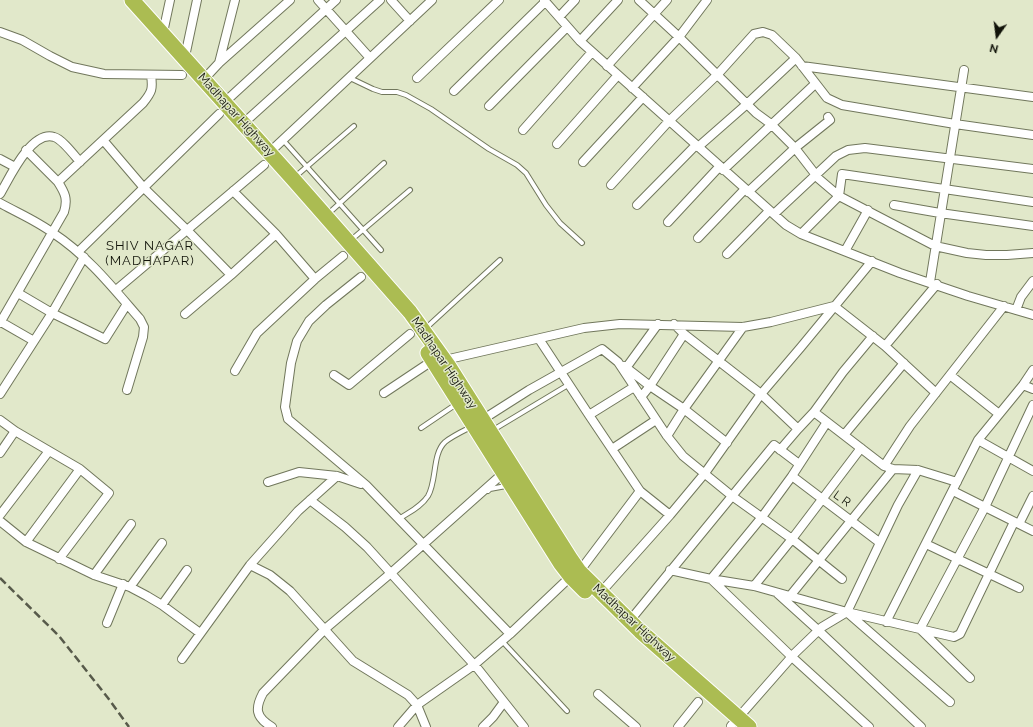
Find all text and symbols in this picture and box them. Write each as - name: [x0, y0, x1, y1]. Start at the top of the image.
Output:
- north arrow: [977, 16, 1017, 56]
- text: N: [988, 41, 1000, 55]
- street label: Madhapar Highway: [195, 70, 277, 160]
- district label: SHIV NAGAR (MADHAPAR): [105, 238, 195, 269]
- street label: Madhapar Highway: [408, 314, 480, 412]
- street label: L R: [831, 488, 853, 510]
- street label: Madhapar Highway: [590, 581, 678, 665]

